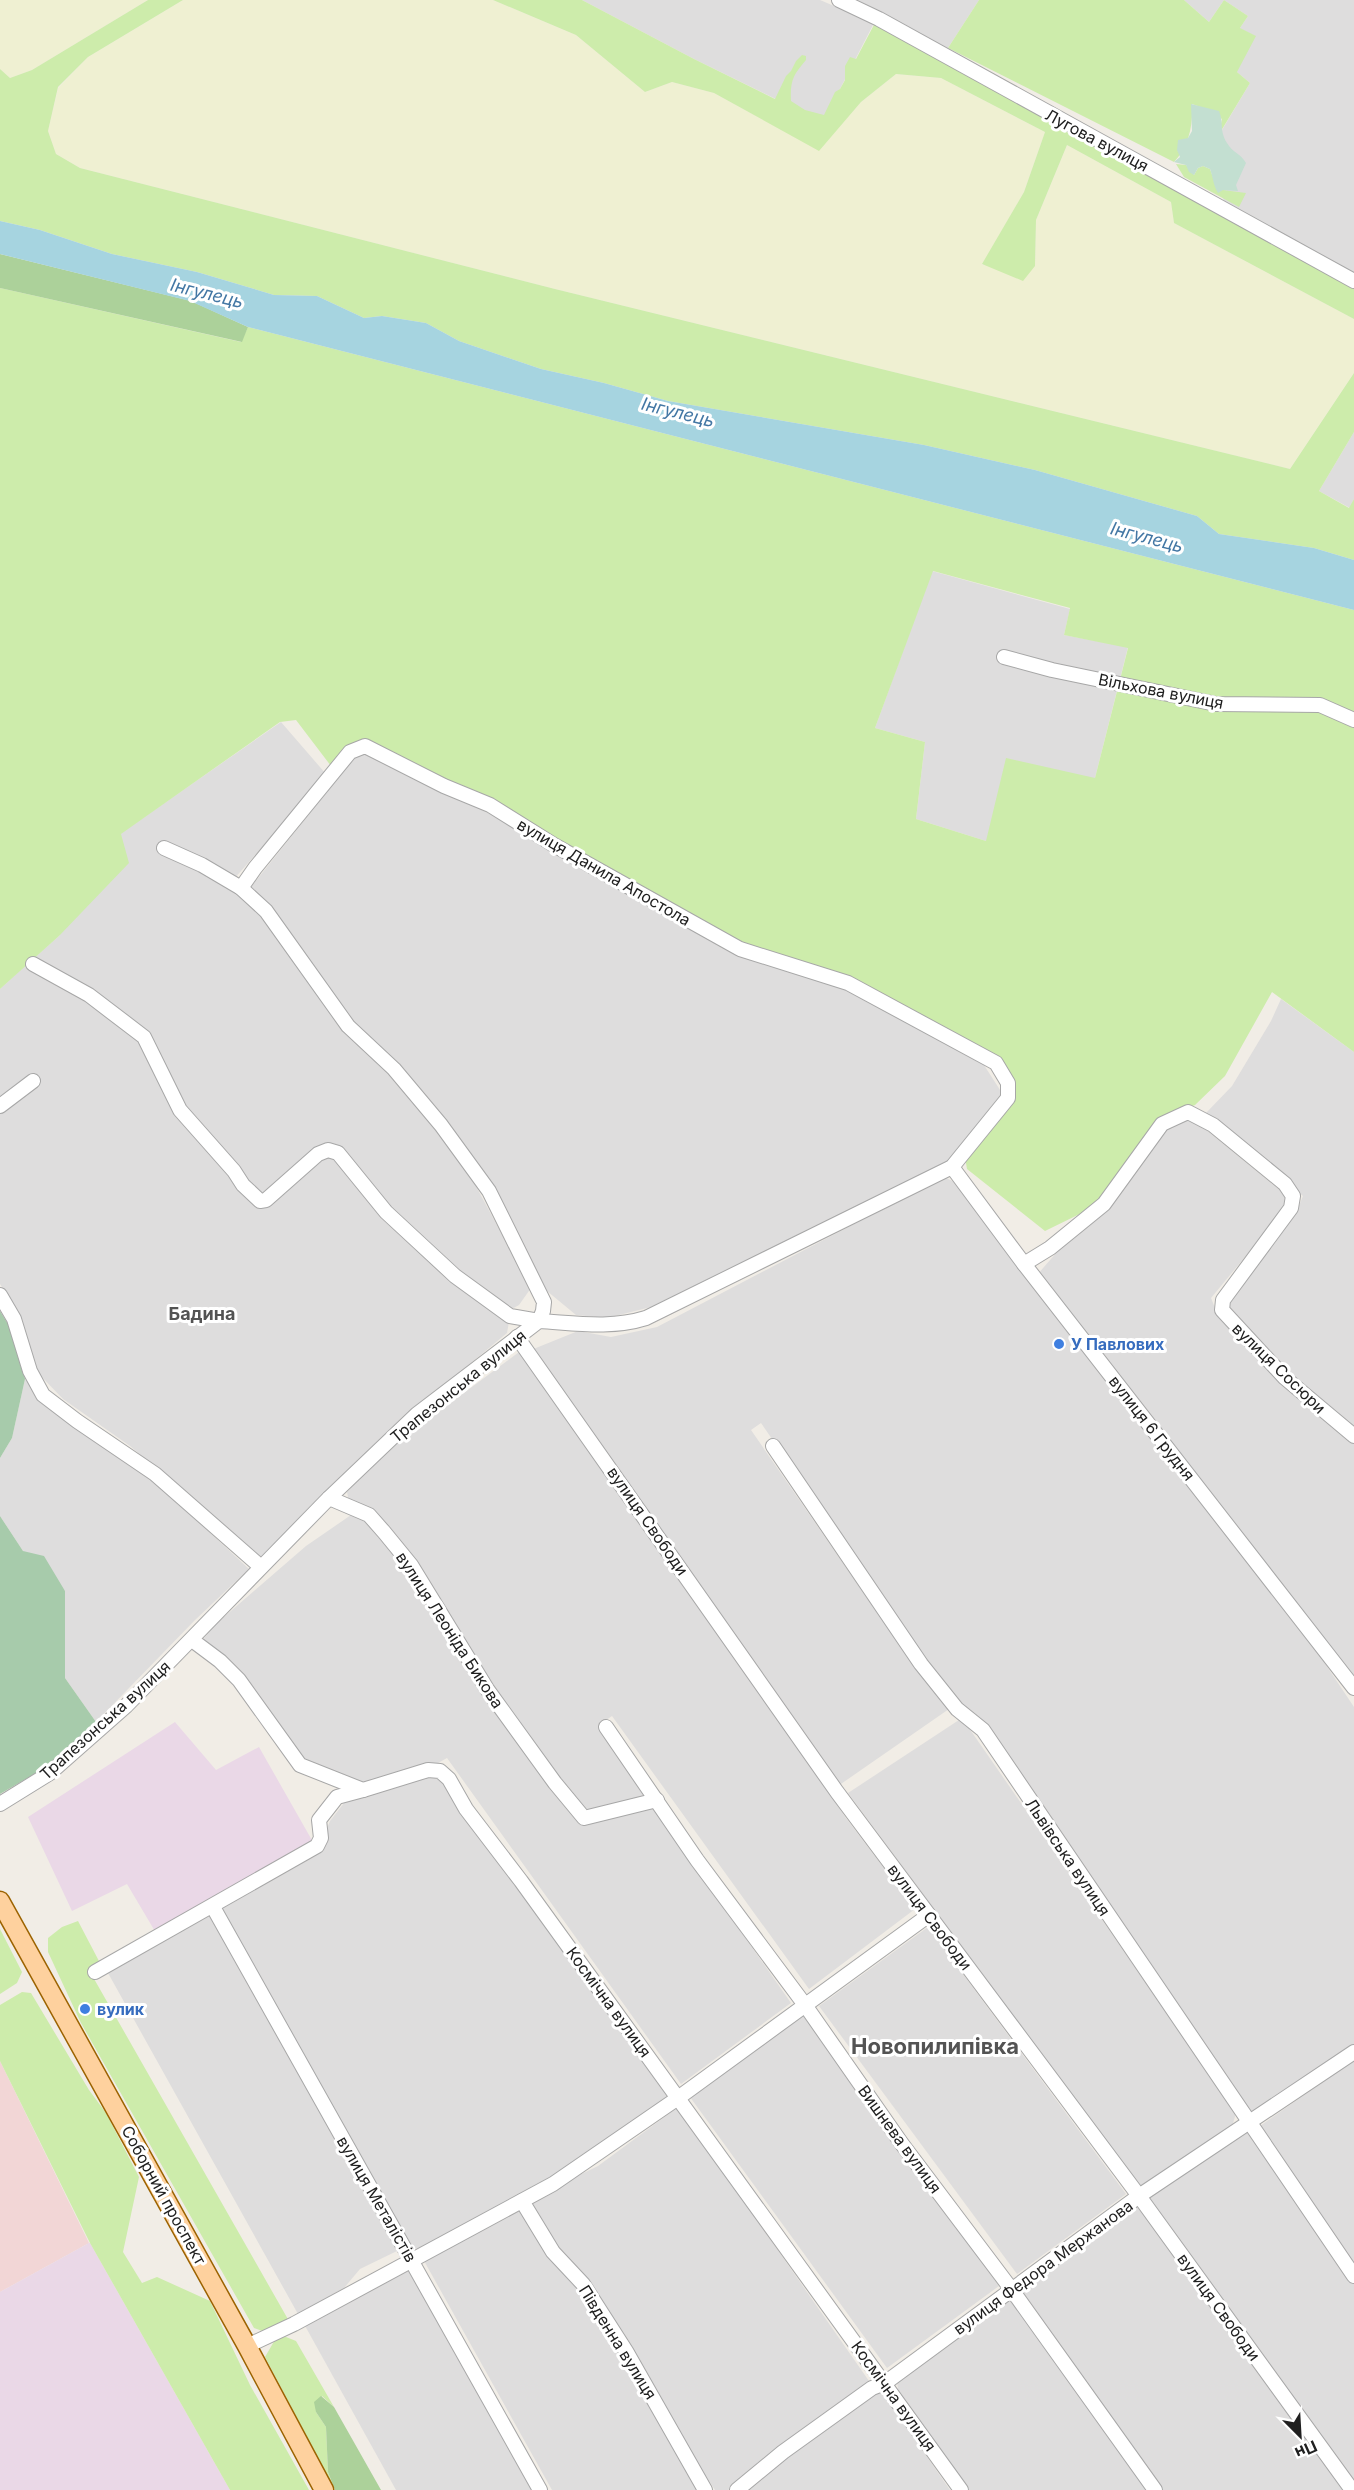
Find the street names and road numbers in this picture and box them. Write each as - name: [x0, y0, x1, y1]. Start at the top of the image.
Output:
- street label: Лугова вулиця: [1042, 104, 1152, 176]
- street label: Вільхова вулиця: [1097, 669, 1225, 713]
- street label: вулиця Данила Апостола: [514, 814, 694, 930]
- street label: вулиця Сосюри: [1228, 1318, 1330, 1418]
- street label: Трапезонська вулиця: [386, 1325, 530, 1447]
- street label: вулиця 6 Грудня: [1105, 1371, 1199, 1485]
- street label: вулиця Свободи: [603, 1463, 693, 1579]
- street label: вулиця Леоніда Бикова: [392, 1548, 508, 1712]
- street label: Трапезонська вулиця: [36, 1656, 174, 1784]
- street label: Львівська вулиця: [1021, 1794, 1115, 1920]
- street label: вулиця Свободи: [884, 1860, 976, 1974]
- street label: Космічна вулиця: [562, 1943, 656, 2061]
- street label: Вишнева вулиця: [854, 2081, 946, 2197]
- street label: Соборний проспект: [117, 2122, 211, 2268]
- street label: вулиця Металістів: [333, 2133, 421, 2265]
- street label: вулиця Федора Мержанова: [949, 2195, 1137, 2339]
- street label: вулиця Свободи: [1173, 2249, 1265, 2365]
- street label: Південна вулиця: [575, 2281, 661, 2403]
- street label: Космічна вулиця: [847, 2337, 941, 2455]

